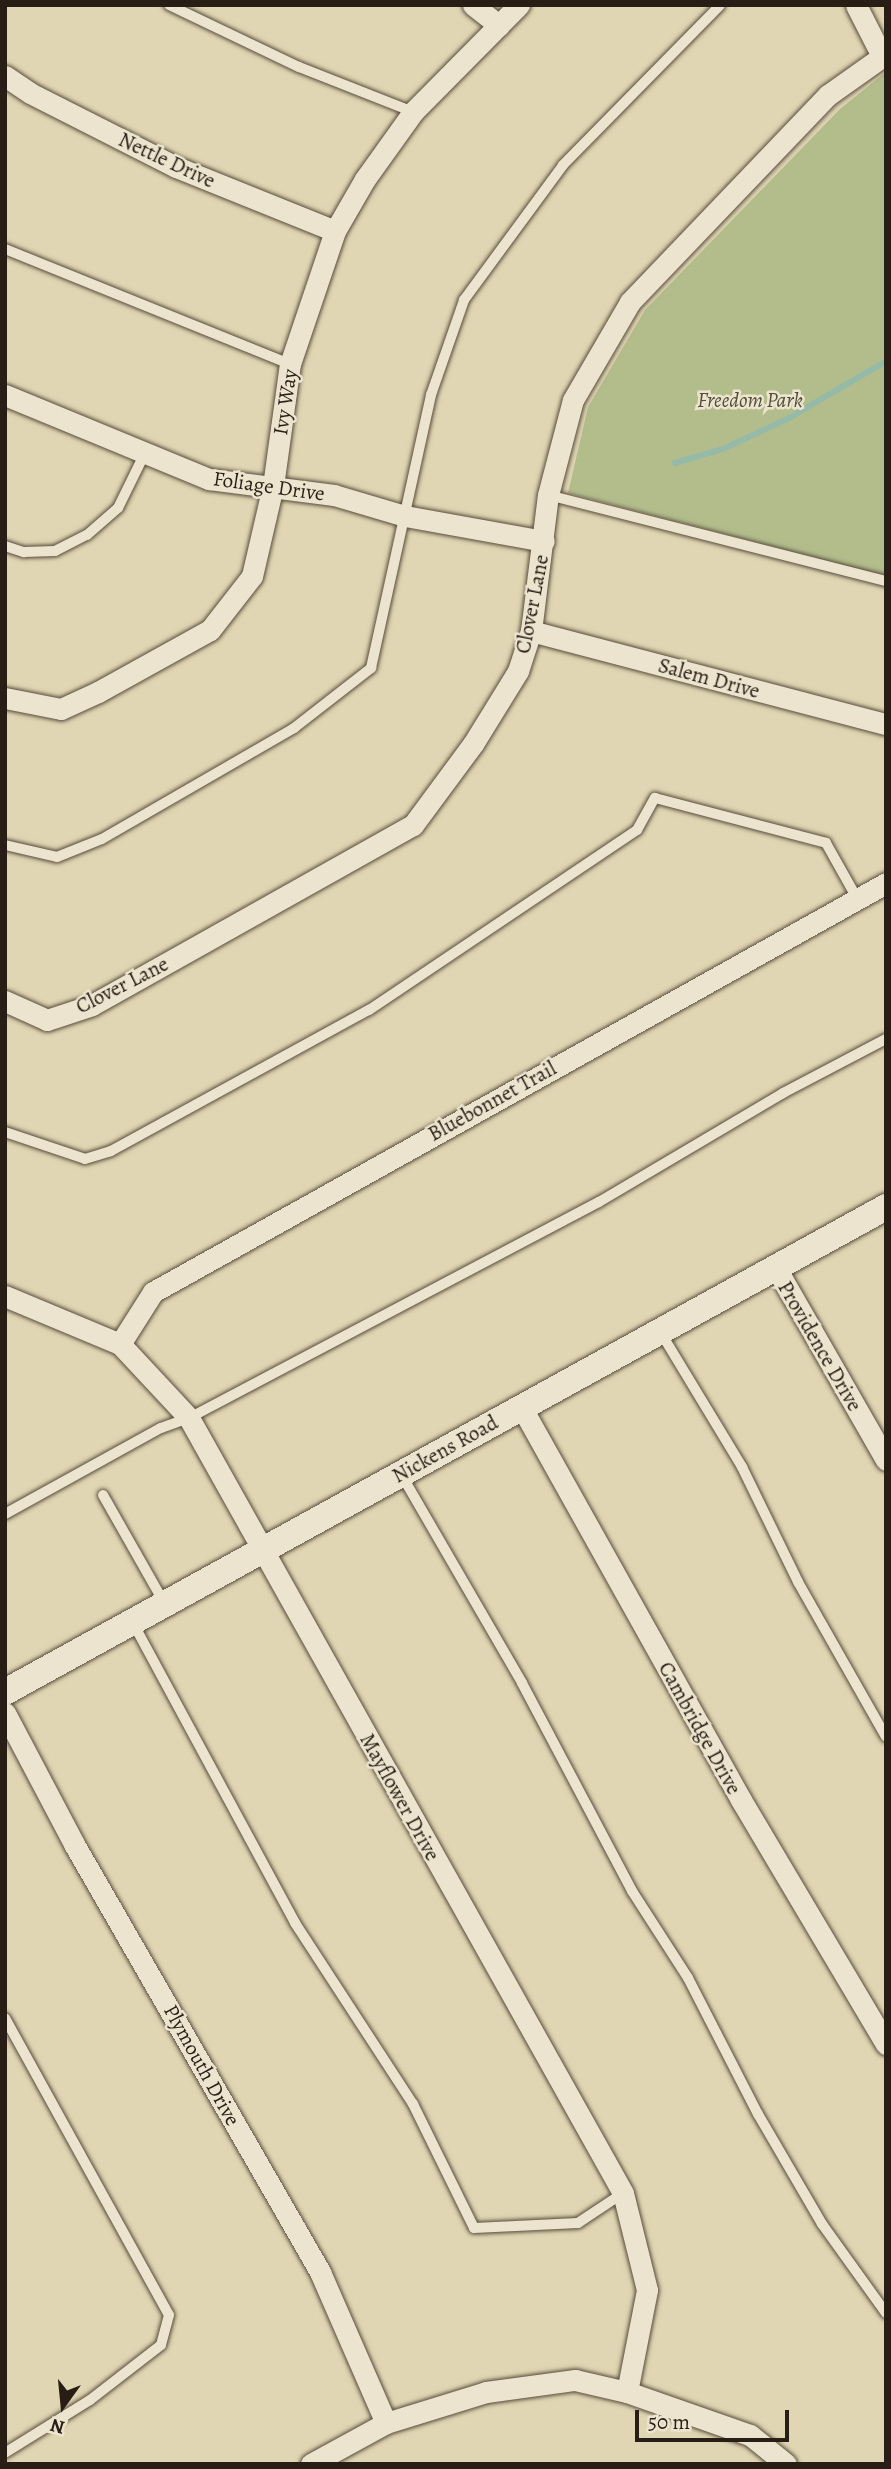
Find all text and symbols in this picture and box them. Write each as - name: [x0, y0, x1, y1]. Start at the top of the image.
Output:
- street label: Nettle Drive: [115, 127, 219, 193]
- street label: Ivy Way: [267, 367, 303, 437]
- park label: Freedom Park: [697, 387, 803, 413]
- street label: Foliage Drive: [212, 466, 326, 506]
- street label: Clover Lane: [510, 552, 554, 656]
- street label: Salem Drive: [656, 652, 762, 704]
- street label: Clover Lane: [72, 951, 172, 1019]
- street label: Bluebonnet Trail: [424, 1055, 560, 1147]
- street label: Providence Drive: [773, 1276, 867, 1416]
- street label: Nickens Road: [388, 1410, 502, 1488]
- street label: Cambridge Drive: [653, 1657, 747, 1799]
- street label: Mayflower Drive: [355, 1729, 445, 1865]
- street label: Plymouth Drive: [158, 2000, 246, 2130]
- north arrow: [28, 2371, 98, 2441]
- scale bar: [639, 2396, 793, 2440]
- text: 50 m: [648, 2408, 690, 2436]
- text: N: [48, 2412, 68, 2441]

